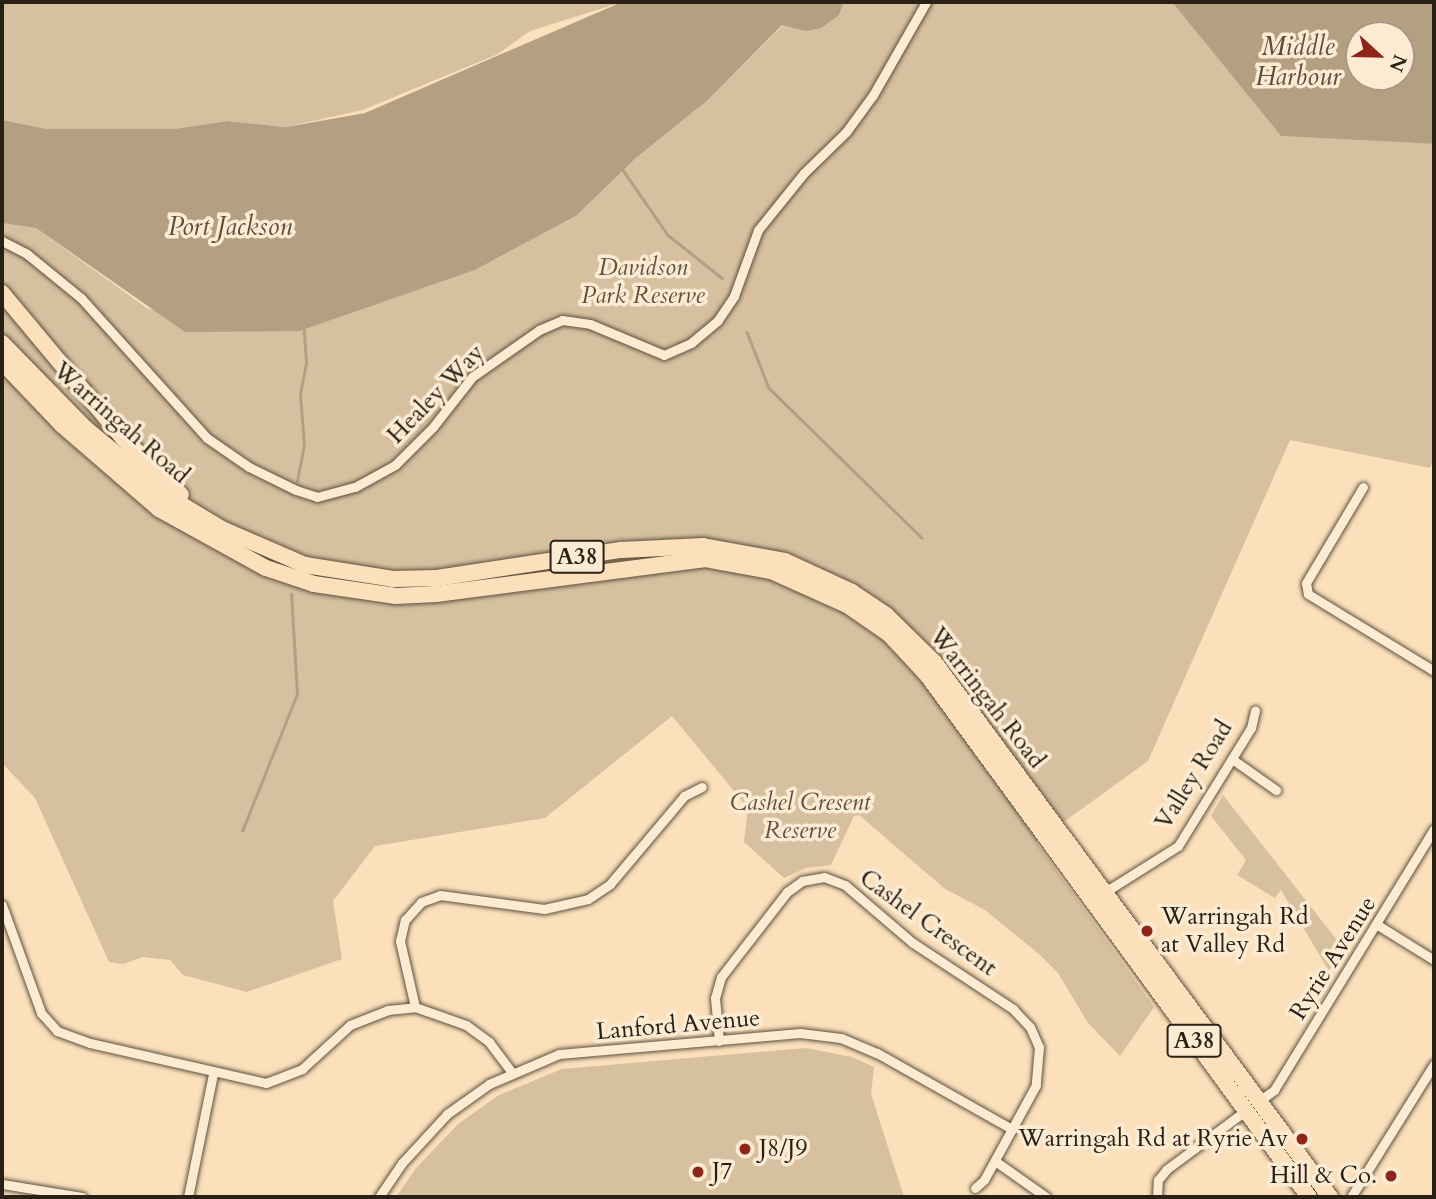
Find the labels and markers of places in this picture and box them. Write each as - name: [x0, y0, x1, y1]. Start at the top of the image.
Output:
- place label: Warringah Rd at Valley Rd: [1161, 903, 1309, 959]
- marker: Warringah Rd at Valley Rd: [1139, 923, 1155, 939]
- place label: Warringah Rd at Ryrie Av: [1018, 1125, 1288, 1153]
- marker: Warringah Rd at Ryrie Av: [1294, 1131, 1310, 1147]
- place label: J8/J9: [759, 1135, 808, 1163]
- marker: J8/J9: [737, 1141, 753, 1157]
- place label: J7: [712, 1158, 732, 1186]
- place label: Hill & Co.: [1270, 1162, 1377, 1190]
- marker: J7: [690, 1164, 706, 1180]
- marker: Hill & Co.: [1383, 1168, 1399, 1184]

